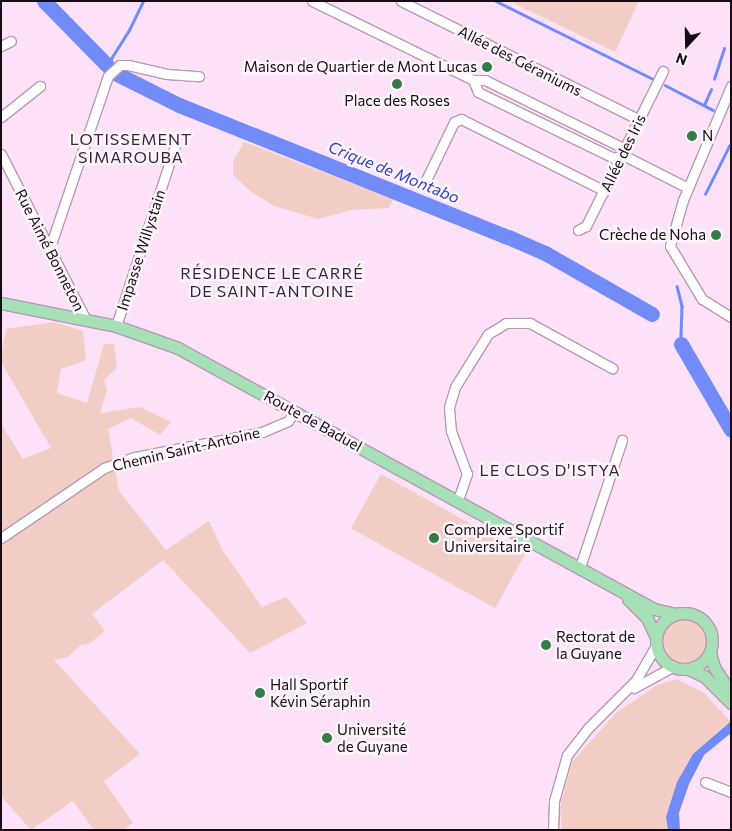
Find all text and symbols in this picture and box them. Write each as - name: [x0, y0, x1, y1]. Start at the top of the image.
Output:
- north arrow: [662, 20, 712, 70]
- street label: Allée des Géraniums: [455, 22, 585, 100]
- text: N: [673, 50, 689, 69]
- place label: Maison de Quartier de Mont Lucas: [244, 58, 477, 76]
- marker: Maison de Quartier de Mont Lucas: [481, 61, 493, 73]
- marker: Place des Roses: [391, 78, 403, 90]
- place label: Place des Roses: [344, 92, 450, 110]
- street label: Allée des Iris: [597, 111, 649, 195]
- place label: N: [702, 127, 713, 145]
- district label: LOTISSEMENT SIMAROUBA: [68, 129, 194, 167]
- marker: N: [686, 130, 698, 142]
- water label: Crique de Montabo: [326, 137, 462, 207]
- street label: Rue Aimé Bonneton: [11, 186, 89, 314]
- street label: Impasse Willystain: [113, 187, 169, 313]
- place label: Crèche de Noha: [599, 226, 706, 244]
- marker: Crèche de Noha: [710, 229, 722, 241]
- district label: RÉSIDENCE LE CARRÉ DE SAINT-ANTOINE: [178, 263, 366, 301]
- street label: Route de Baduel: [261, 387, 365, 455]
- street label: Chemin Saint-Antoine: [111, 423, 261, 475]
- district label: LE CLOS D'ISTYA: [478, 460, 622, 480]
- place label: Complexe Sportif Universitaire: [444, 520, 564, 555]
- marker: Complexe Sportif Universitaire: [428, 532, 440, 544]
- place label: Rectorat de la Guyane: [556, 627, 635, 662]
- marker: Rectorat de la Guyane: [540, 639, 552, 651]
- place label: Hall Sportif Kévin Séraphin: [270, 675, 371, 710]
- marker: Hall Sportif Kévin Séraphin: [254, 687, 266, 699]
- place label: Université de Guyane: [337, 720, 408, 755]
- marker: Université de Guyane: [321, 732, 333, 744]

